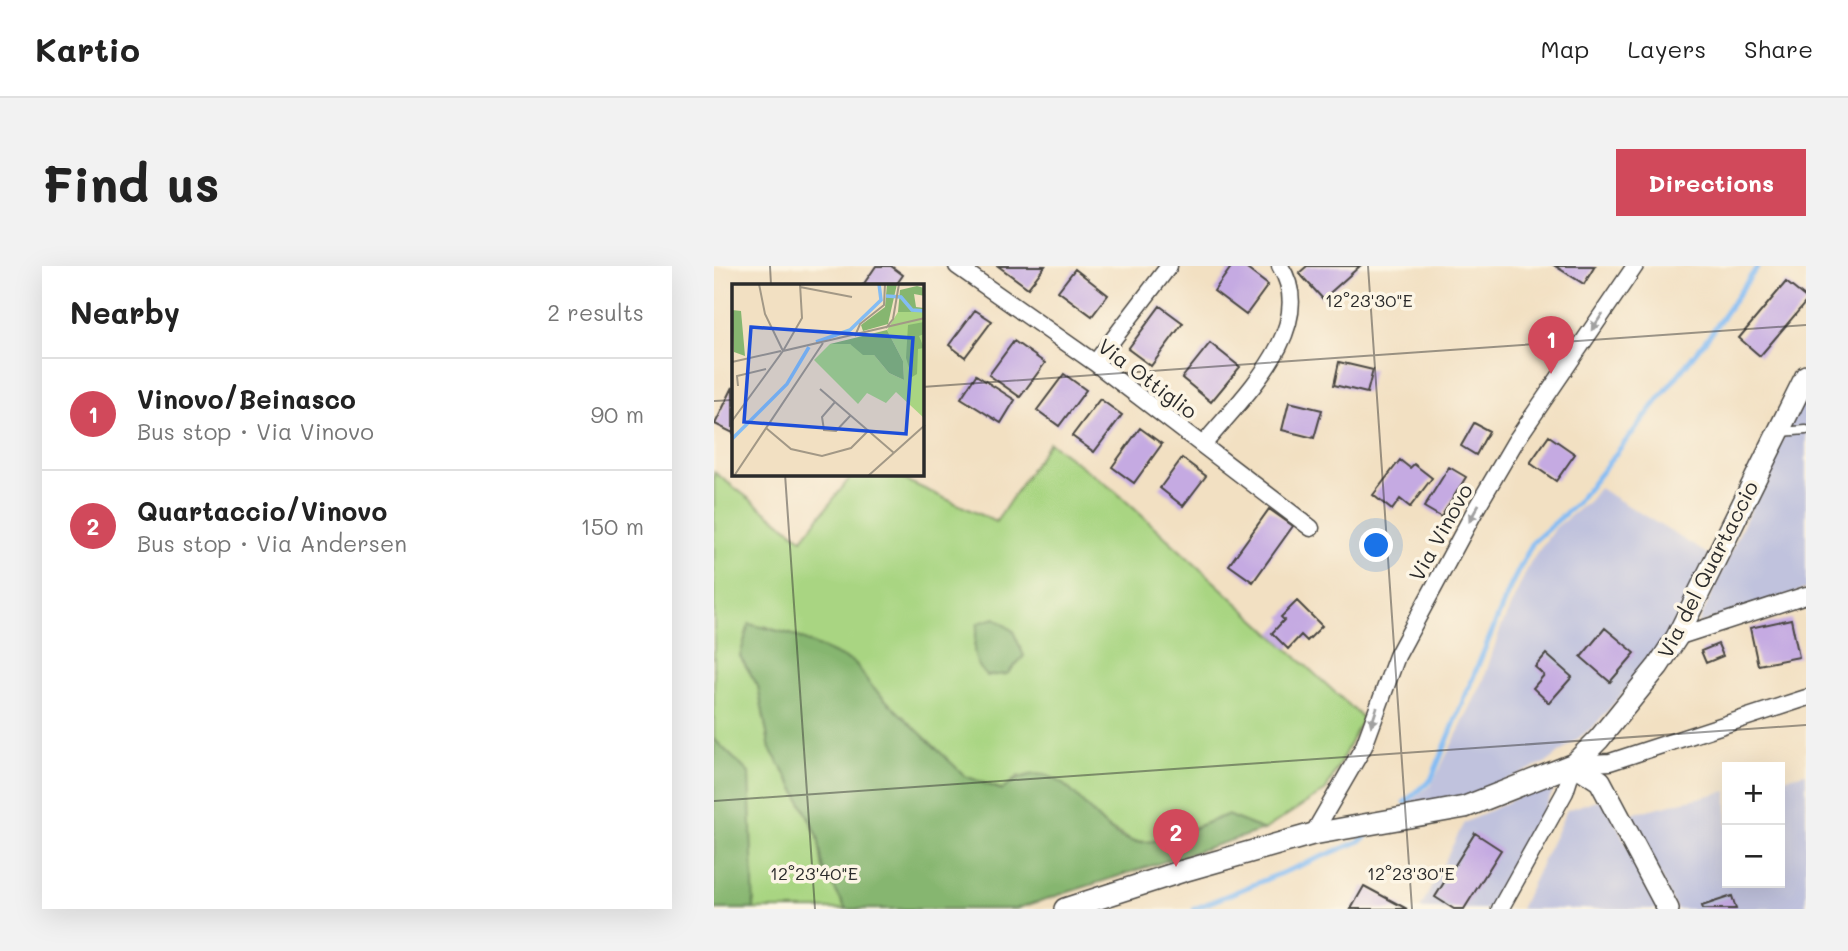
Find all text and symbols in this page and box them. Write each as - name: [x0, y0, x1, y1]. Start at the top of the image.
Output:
- text: Kartio: [35, 27, 140, 70]
- text: Map: [1541, 33, 1589, 64]
- text: Layers: [1627, 33, 1706, 64]
- text: Share: [1744, 33, 1813, 64]
- button: Directions: [1616, 149, 1806, 216]
- text: Find us: [42, 151, 220, 214]
- inset map: [732, 284, 924, 476]
- text: 12°23'30"E: [1325, 288, 1413, 312]
- text: Nearby: [70, 292, 180, 332]
- text: 2 results: [547, 297, 644, 327]
- one-way arrow: [1590, 313, 1604, 331]
- pin: 1: [1528, 316, 1574, 374]
- street label: Via Ottiglio: [1093, 332, 1203, 424]
- text: Vinovo/Beinasco: [137, 382, 356, 416]
- text: 1: [88, 399, 98, 429]
- text: 90 m: [591, 399, 644, 429]
- text: Bus stop · Via Vinovo: [137, 416, 374, 446]
- street label: Via del Quartaccio: [1651, 476, 1763, 662]
- street label: Via Vinovo: [1402, 479, 1478, 585]
- text: Quartaccio/Vinovo: [137, 494, 387, 528]
- one-way arrow: [1468, 504, 1480, 523]
- text: 2: [87, 511, 99, 541]
- text: 150 m: [580, 511, 644, 541]
- text: Bus stop · Via Andersen: [137, 528, 407, 558]
- your location: [1359, 528, 1393, 562]
- one-way arrow: [1368, 707, 1379, 728]
- map controls: [1722, 762, 1785, 888]
- button: +: [1722, 762, 1785, 825]
- pin: 2: [1153, 809, 1199, 867]
- button: −: [1722, 825, 1785, 888]
- text: 12°23'40"E: [770, 861, 858, 885]
- text: 12°23'30"E: [1367, 861, 1455, 885]

